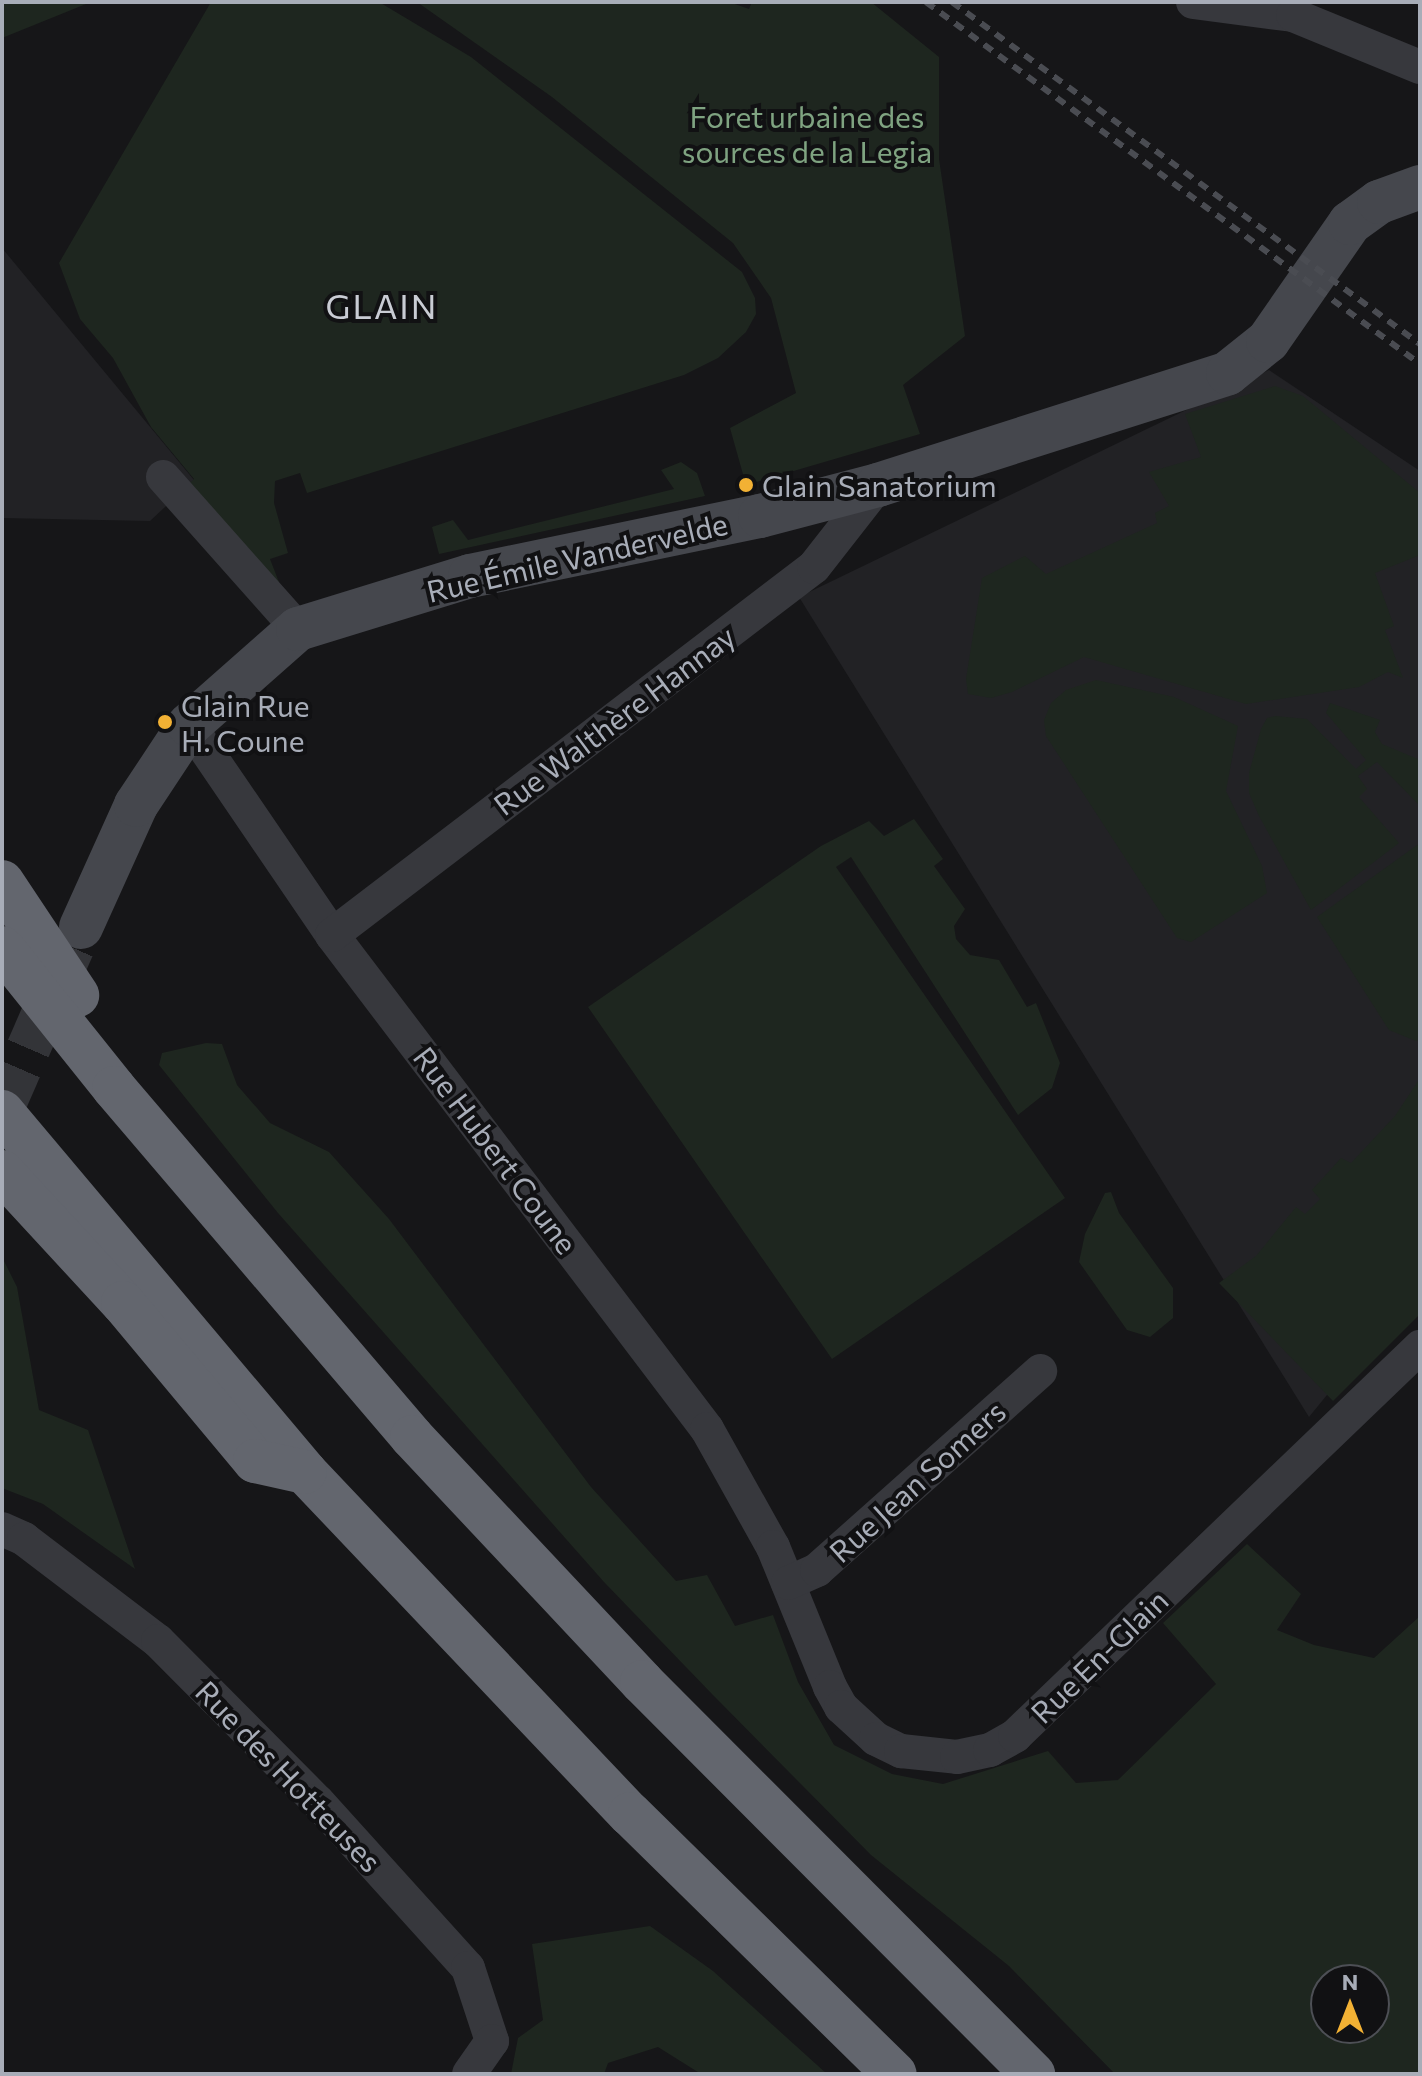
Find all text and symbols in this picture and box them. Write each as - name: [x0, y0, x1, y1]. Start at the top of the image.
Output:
- park label: Foret urbaine des sources de la Legia: [682, 98, 932, 168]
- district label: GLAIN: [326, 286, 438, 326]
- place label: Glain Sanatorium: [762, 467, 997, 503]
- marker: Glain Sanatorium: [737, 476, 755, 494]
- street label: Rue Émile Vandervelde: [423, 505, 731, 609]
- street label: Rue Walthère Hannay: [486, 618, 742, 822]
- place label: Glain Rue H. Coune: [181, 687, 309, 758]
- marker: Glain Rue H. Coune: [156, 713, 174, 731]
- street label: Rue Hubert Coune: [407, 1040, 585, 1260]
- street label: Rue Jean Somers: [822, 1393, 1012, 1569]
- street label: Rue En-Glain: [1023, 1582, 1175, 1730]
- street label: Rue des Hotteuses: [189, 1673, 389, 1879]
- north arrow: [1310, 1964, 1390, 2044]
- text: N: [1342, 1968, 1358, 1995]

